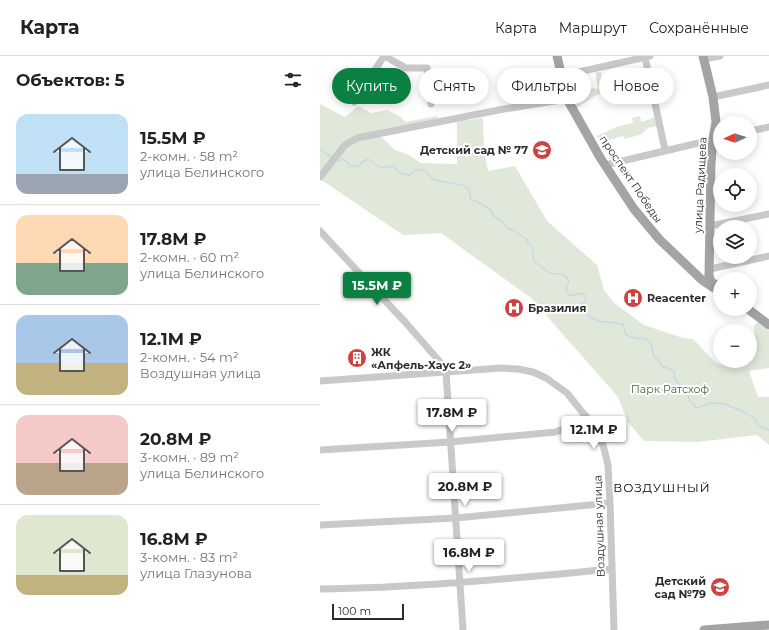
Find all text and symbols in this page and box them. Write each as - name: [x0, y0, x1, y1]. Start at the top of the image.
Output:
- text: Карта: [20, 16, 80, 39]
- text: Карта: [495, 19, 537, 37]
- text: Маршрут: [559, 19, 627, 37]
- text: Сохранённые: [649, 19, 749, 37]
- chip: Купить: [332, 68, 411, 104]
- chip: Снять: [419, 68, 489, 104]
- chip: Фильтры: [497, 68, 591, 104]
- chip: Новое: [599, 68, 674, 104]
- icon: filters: [282, 69, 304, 91]
- text: Объектов: 5: [16, 70, 125, 90]
- north arrow: [713, 116, 757, 160]
- map controls: [713, 116, 757, 368]
- text: 15.5M ₽: [140, 128, 206, 148]
- icon: home: [48, 130, 96, 178]
- street label: проспект Победы: [597, 133, 665, 225]
- street label: улица Радищева: [690, 137, 710, 234]
- school or university icon: Детский сад № 77: [531, 139, 553, 161]
- place label: Детский сад № 77: [420, 143, 528, 157]
- text: 2-комн. · 58 m²: [140, 148, 238, 164]
- text: улица Белинского: [140, 164, 264, 180]
- button: locate: [713, 168, 757, 212]
- button: layers: [713, 220, 757, 264]
- text: 17.8M ₽: [140, 229, 206, 249]
- icon: home: [48, 231, 96, 279]
- text: 2-комн. · 60 m²: [140, 249, 239, 265]
- text: улица Белинского: [140, 265, 264, 281]
- pin: 15.5M ₽: [340, 272, 414, 306]
- button: +: [713, 272, 757, 316]
- text: 15.5M ₽: [352, 277, 402, 293]
- hospital icon: Reacenter: [622, 287, 644, 309]
- place label: Reacenter: [647, 291, 706, 305]
- hospital icon: Бразилия: [503, 297, 525, 319]
- place label: Бразилия: [528, 301, 586, 315]
- button: −: [713, 324, 757, 368]
- text: 12.1M ₽: [140, 329, 202, 349]
- icon: home: [48, 331, 96, 379]
- place label: ЖК «Апфель-Хаус 2»: [371, 345, 471, 372]
- building icon: ЖК «Апфель-Хаус 2»: [346, 347, 368, 369]
- text: 2-комн. · 54 m²: [140, 349, 238, 365]
- text: Воздушная улица: [140, 365, 261, 381]
- park label: Парк Ратсхоф: [631, 382, 710, 396]
- pin: 17.8M ₽: [415, 399, 489, 433]
- text: 17.8M ₽: [427, 404, 477, 420]
- pin: 12.1M ₽: [557, 416, 631, 450]
- text: 12.1M ₽: [570, 421, 618, 437]
- text: 20.8M ₽: [140, 429, 211, 449]
- icon: home: [48, 431, 96, 479]
- text: 3-комн. · 89 m²: [140, 449, 239, 465]
- text: улица Белинского: [140, 465, 264, 481]
- pin: 20.8M ₽: [428, 473, 502, 507]
- street label: Воздушная улица: [590, 475, 608, 577]
- text: 20.8M ₽: [438, 478, 492, 494]
- district label: ВОЗДУШНЫЙ: [613, 480, 711, 495]
- text: 16.8M ₽: [140, 529, 208, 549]
- icon: home: [48, 531, 96, 579]
- pin: 16.8M ₽: [432, 539, 506, 573]
- text: 16.8M ₽: [443, 544, 495, 560]
- text: 3-комн. · 83 m²: [140, 549, 238, 565]
- text: улица Глазунова: [140, 565, 252, 581]
- place label: Детский сад №79: [655, 574, 706, 601]
- school or university icon: Детский сад №79: [709, 576, 731, 598]
- scale bar: [332, 602, 404, 621]
- text: 100 m: [338, 604, 371, 618]

